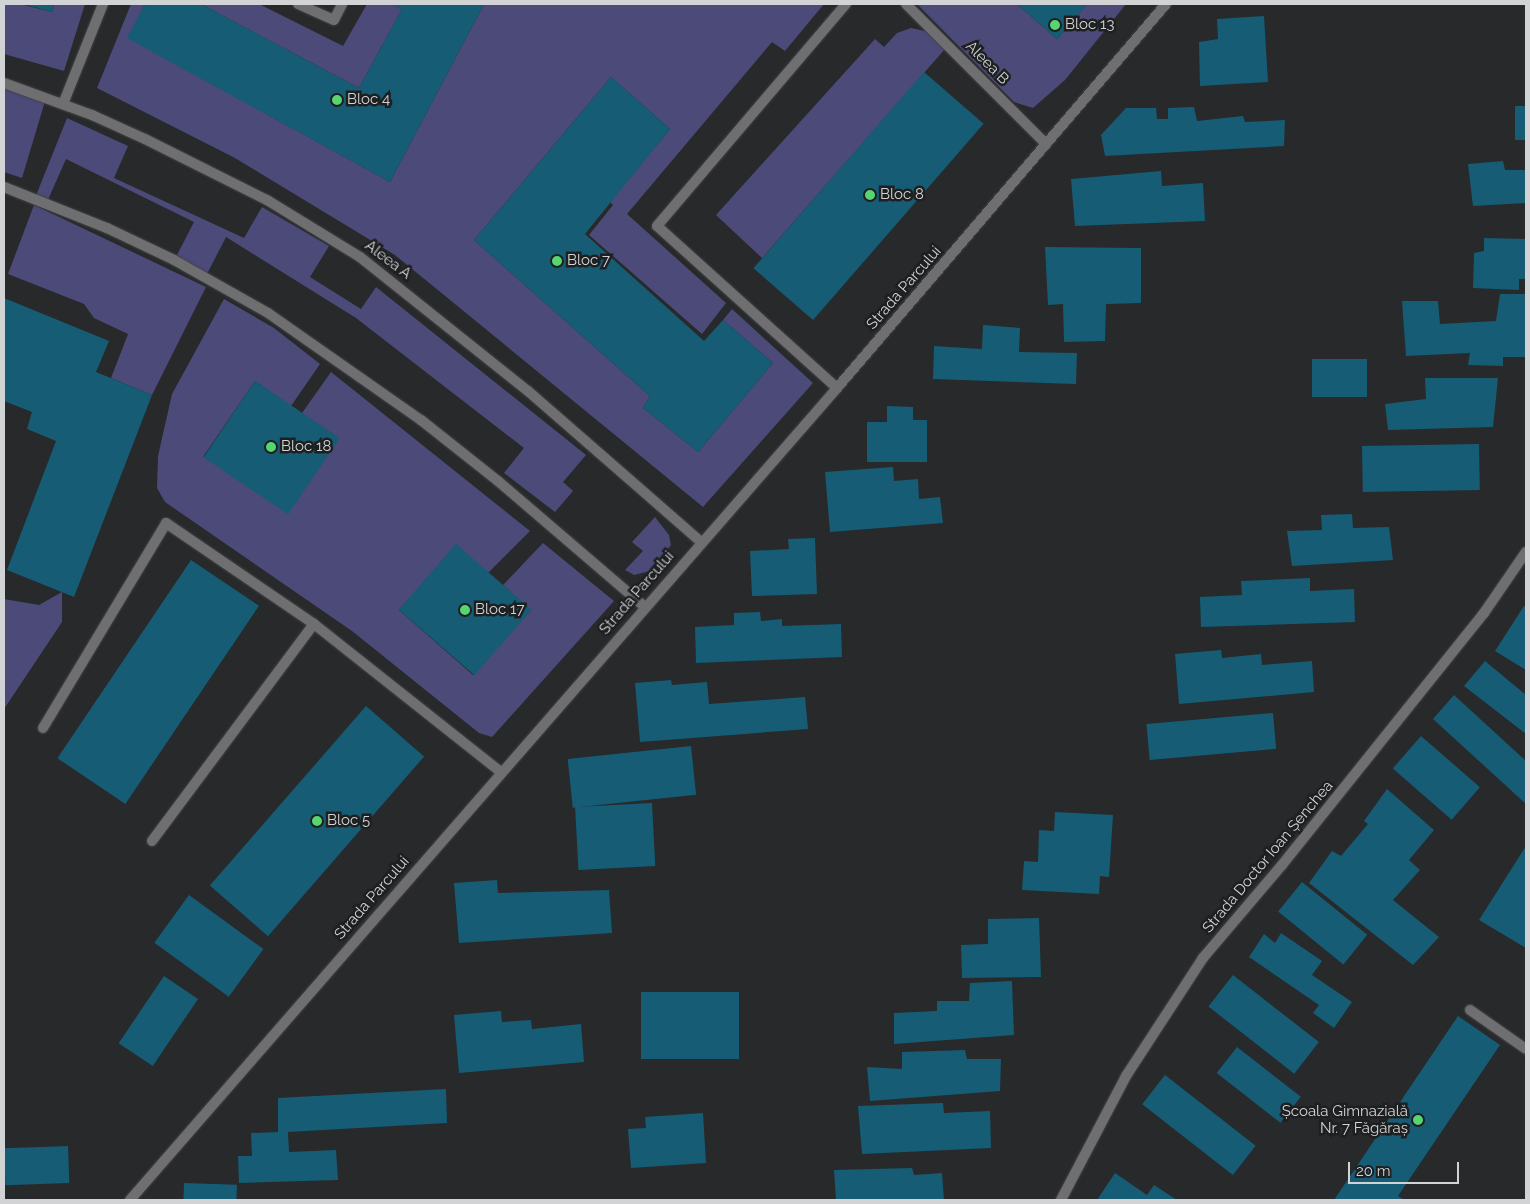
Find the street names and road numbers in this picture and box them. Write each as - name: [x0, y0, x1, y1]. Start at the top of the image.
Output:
- street label: Aleea B: [962, 38, 1012, 88]
- street label: Aleea A: [361, 237, 415, 283]
- street label: Strada Parcului: [863, 243, 945, 333]
- street label: Strada Parcului: [596, 548, 678, 638]
- street label: Strada Doctor Ioan Șenchea: [1199, 777, 1337, 937]
- street label: Strada Parcului: [331, 853, 413, 943]

